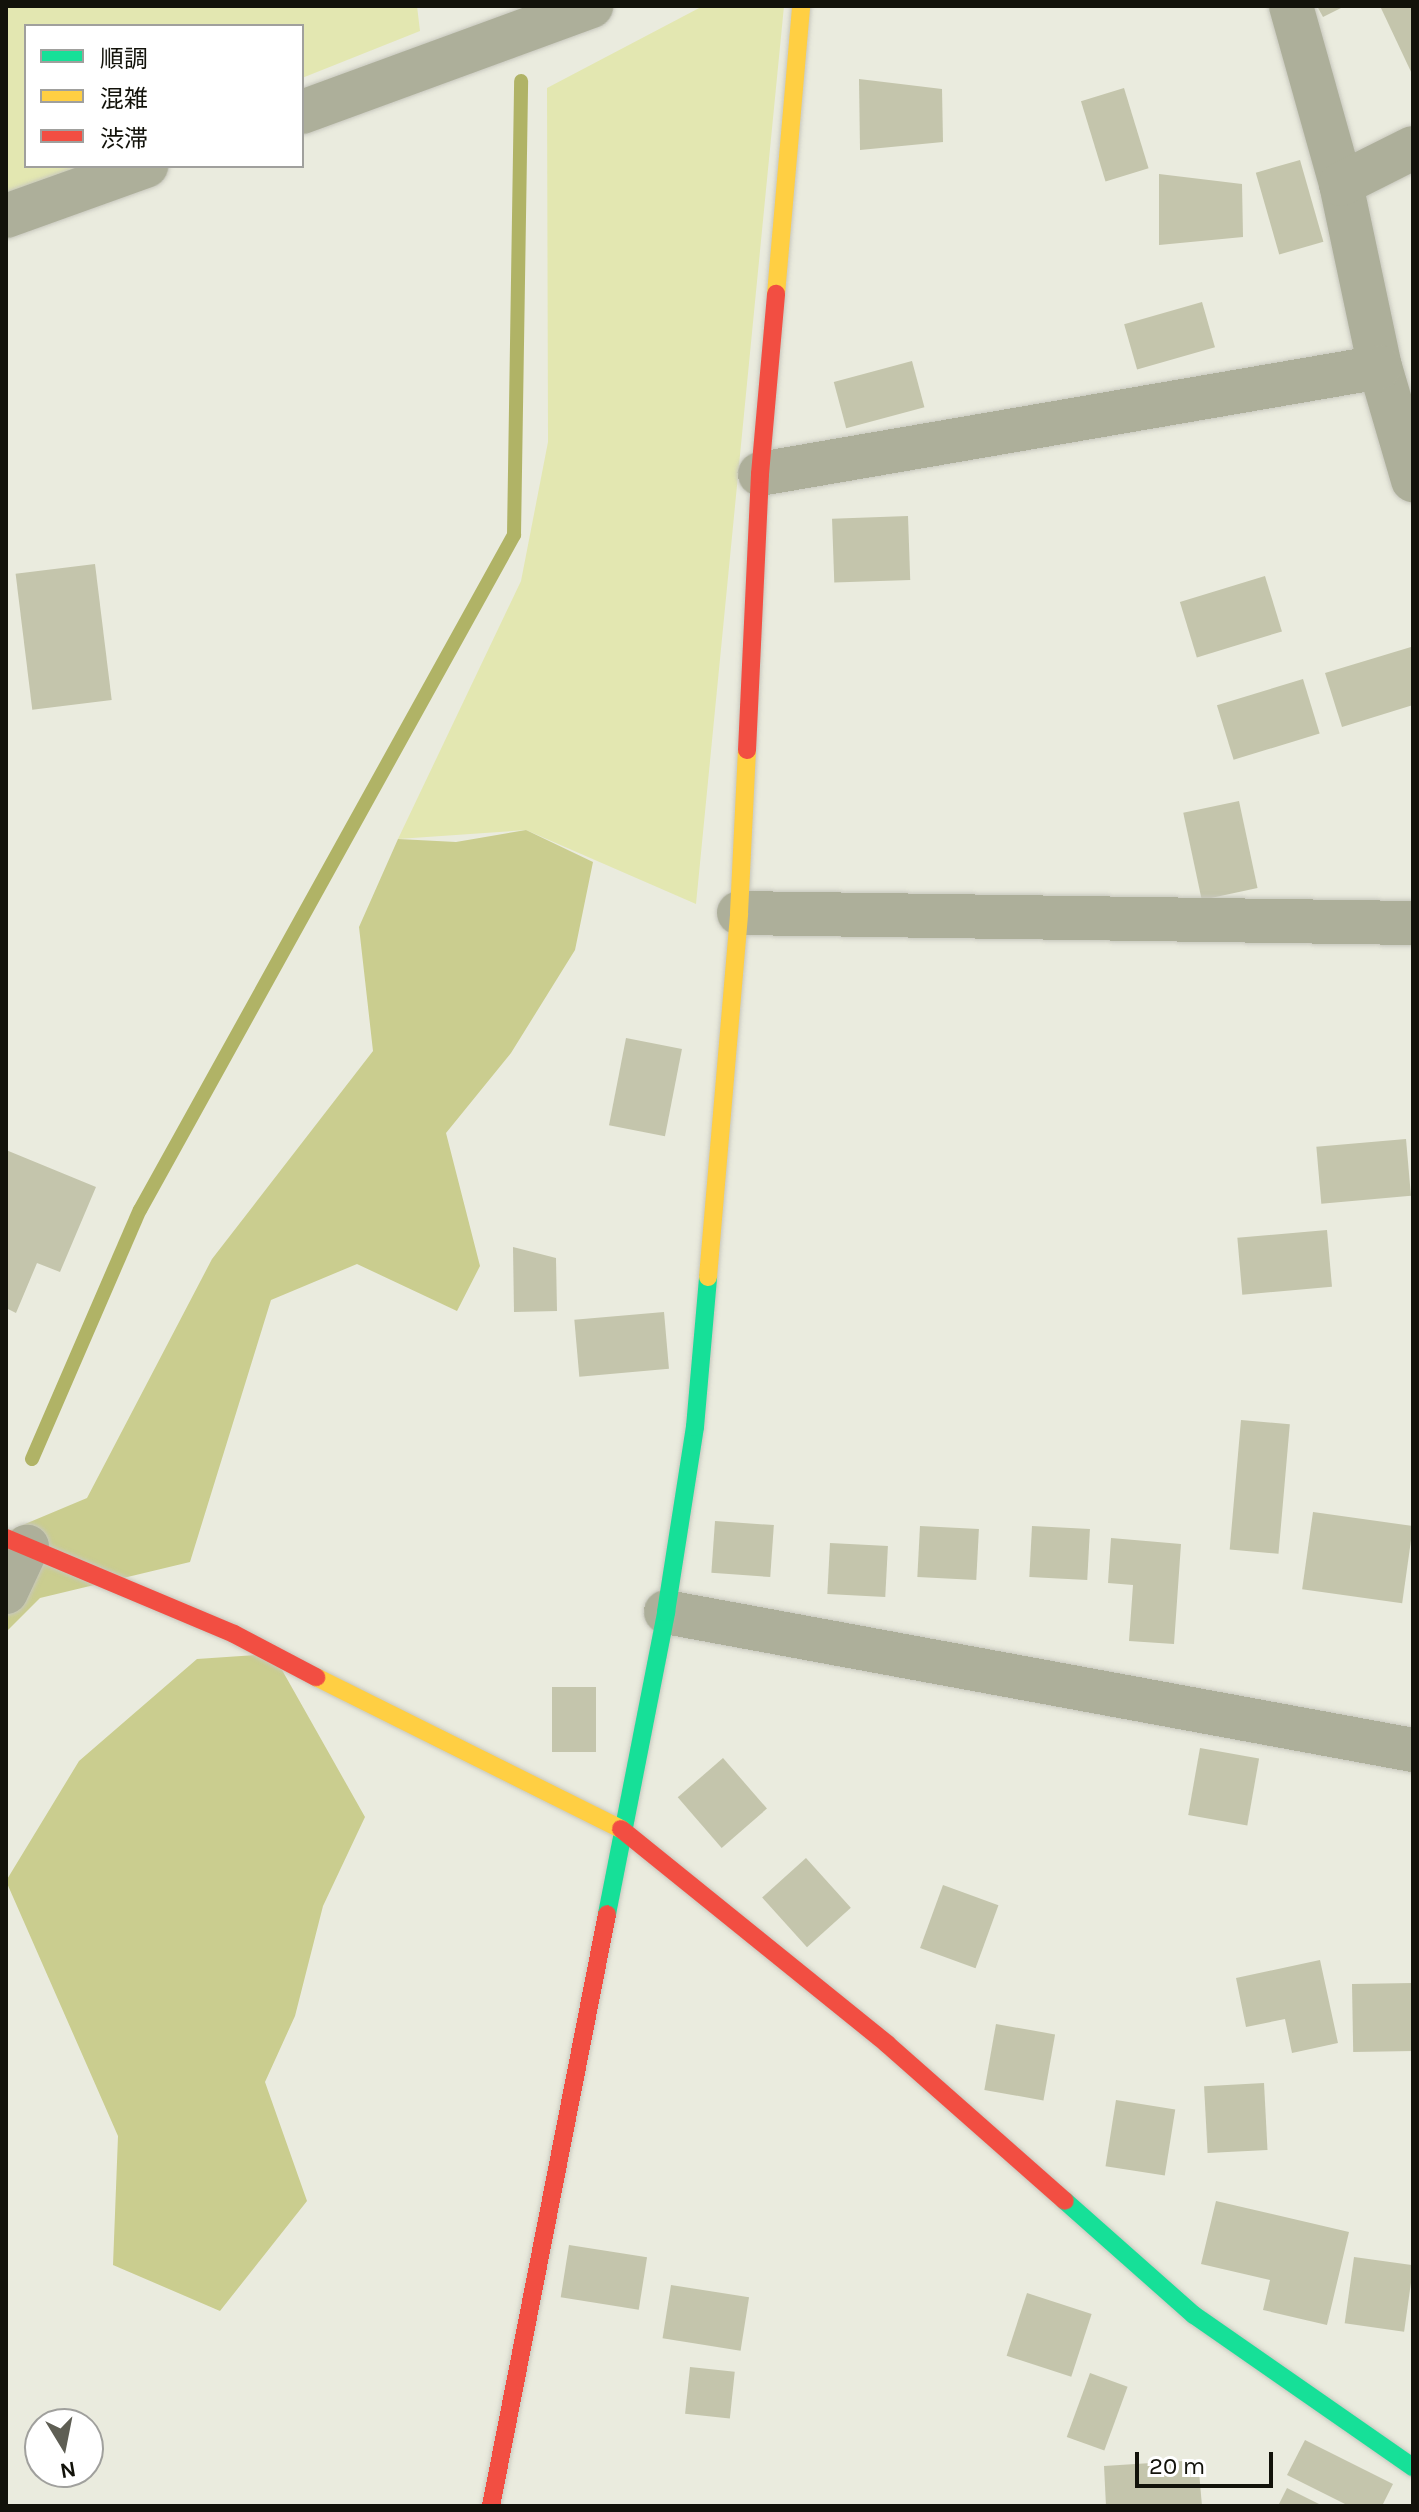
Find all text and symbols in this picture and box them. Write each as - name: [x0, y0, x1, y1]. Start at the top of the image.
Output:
- legend: [24, 24, 304, 168]
- text: 順調: [100, 45, 148, 73]
- text: 混雑: [100, 85, 148, 113]
- text: 渋滞: [100, 125, 148, 153]
- north arrow: [24, 2408, 104, 2488]
- scale bar: [1139, 2436, 1277, 2486]
- text: 20 m: [1149, 2452, 1205, 2480]
- text: N: [58, 2455, 78, 2484]

